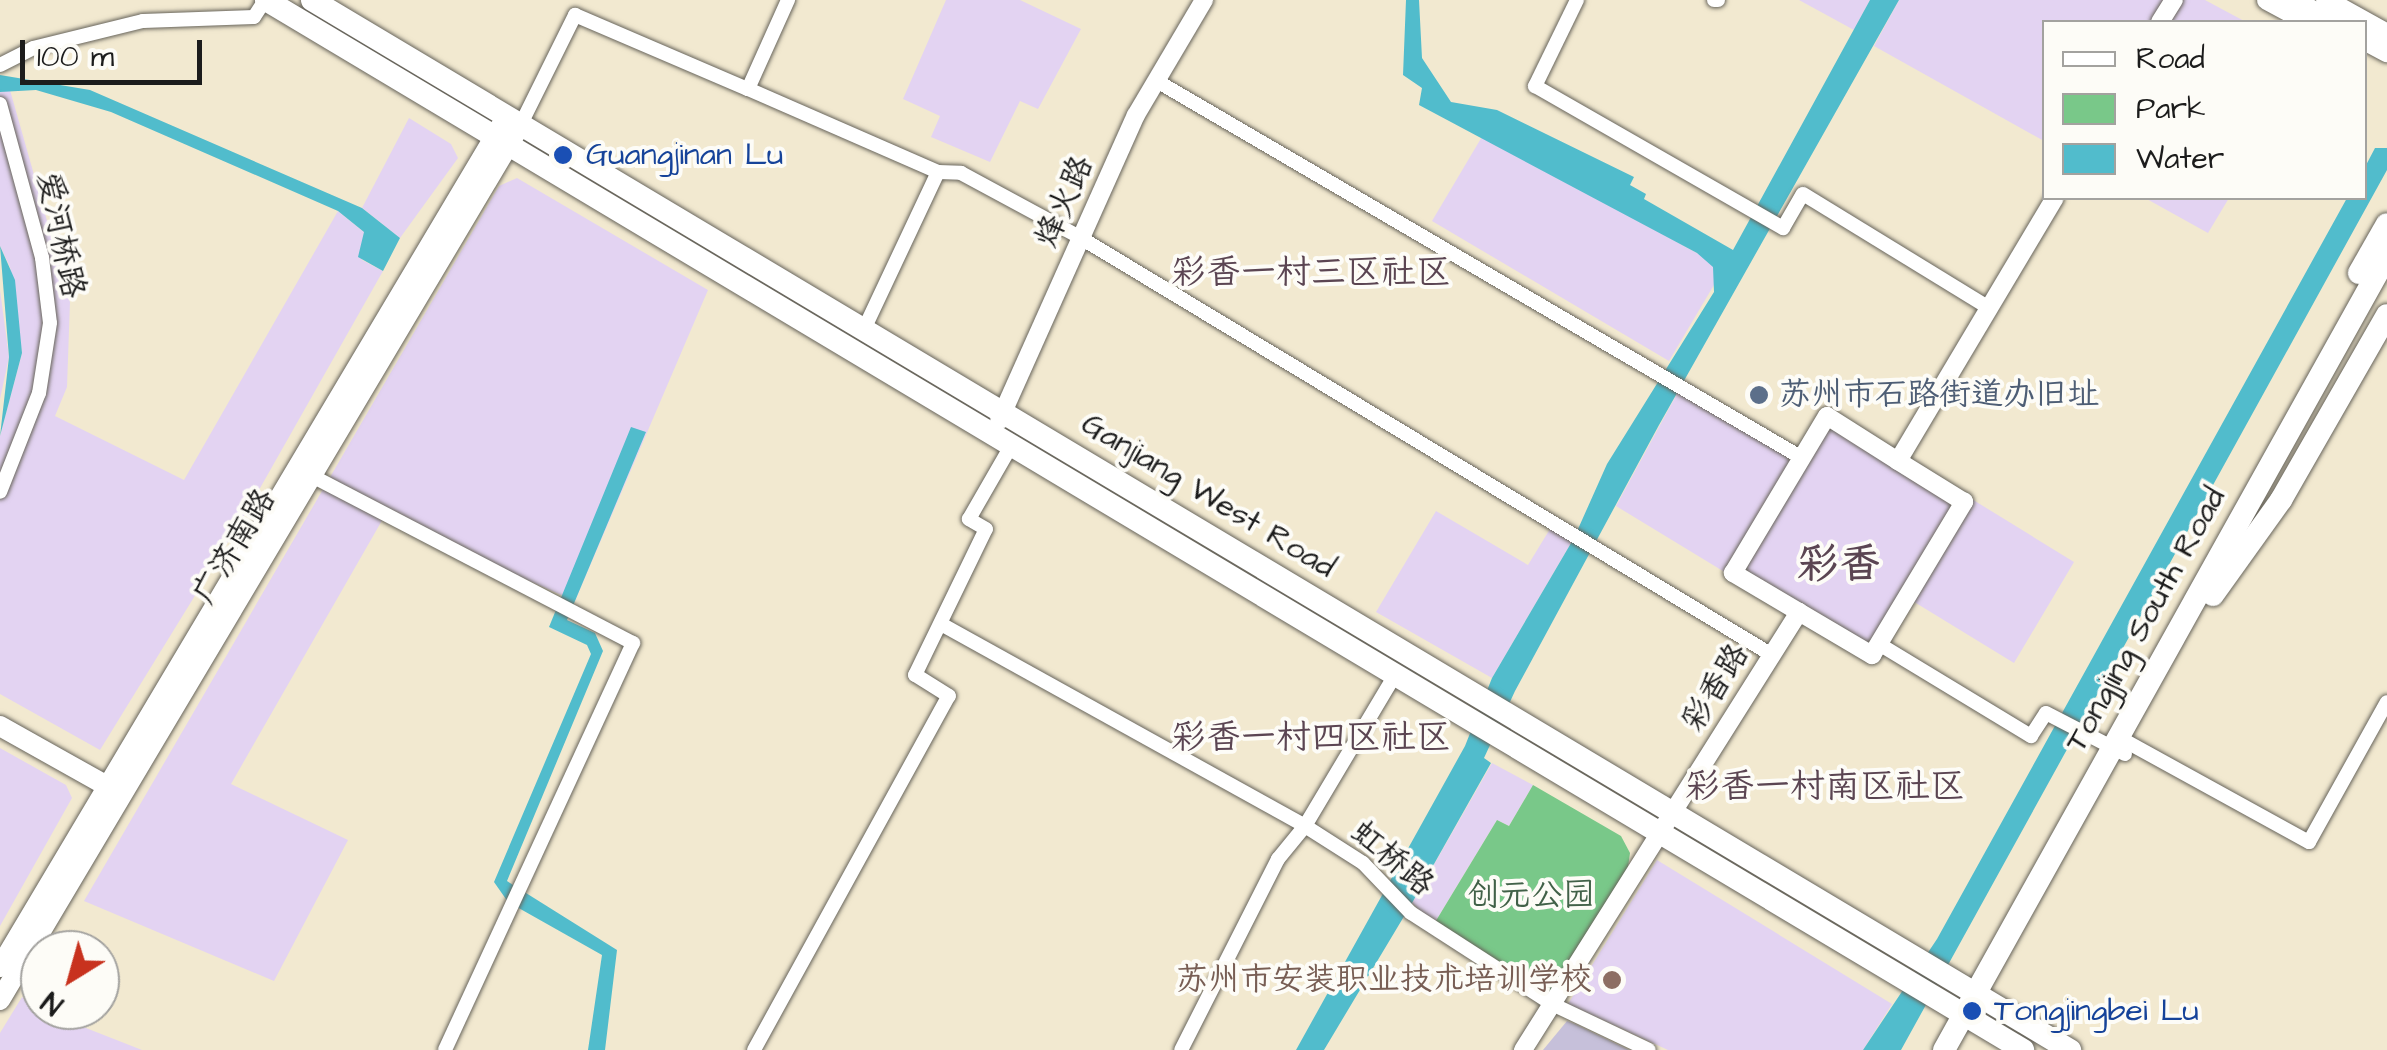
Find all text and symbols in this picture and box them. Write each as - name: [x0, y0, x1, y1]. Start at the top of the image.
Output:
- scale bar: [25, 20, 208, 82]
- legend: [2042, 20, 2367, 200]
- text: 100 m: [37, 36, 114, 78]
- text: Road: [2136, 38, 2205, 80]
- text: Park: [2136, 88, 2205, 130]
- place label: Guangjinan Lu: [586, 136, 783, 174]
- text: Water: [2136, 138, 2224, 180]
- marker: Guangjinan Lu: [550, 142, 576, 168]
- street label: 烽火路: [1028, 150, 1102, 254]
- street label: 爱河桥路: [28, 168, 92, 302]
- district label: 彩香一村三区社区: [1171, 252, 1451, 294]
- place label: 苏州市石路街道办旧址: [1779, 376, 2099, 414]
- marker: 苏州市石路街道办旧址: [1748, 384, 1770, 406]
- street label: Ganjiang West Road: [1074, 405, 1342, 587]
- street label: Tongjing South Road: [2057, 481, 2235, 759]
- street label: 广济南路: [186, 482, 284, 612]
- district label: 彩香: [1797, 540, 1881, 590]
- street label: 彩香路: [1674, 637, 1758, 739]
- district label: 彩香一村四区社区: [1171, 717, 1451, 759]
- district label: 彩香一村南区社区: [1685, 766, 1965, 808]
- street label: 虹桥路: [1343, 813, 1441, 905]
- park label: 创元公园: [1467, 877, 1595, 915]
- north arrow: [20, 930, 120, 1030]
- place label: 苏州市安装职业技术培训学校: [1176, 961, 1592, 999]
- marker: 苏州市安装职业技术培训学校: [1601, 969, 1623, 991]
- text: N: [34, 982, 72, 1024]
- place label: Tongjingbei Lu: [1994, 992, 2199, 1030]
- marker: Tongjingbei Lu: [1959, 998, 1985, 1024]

